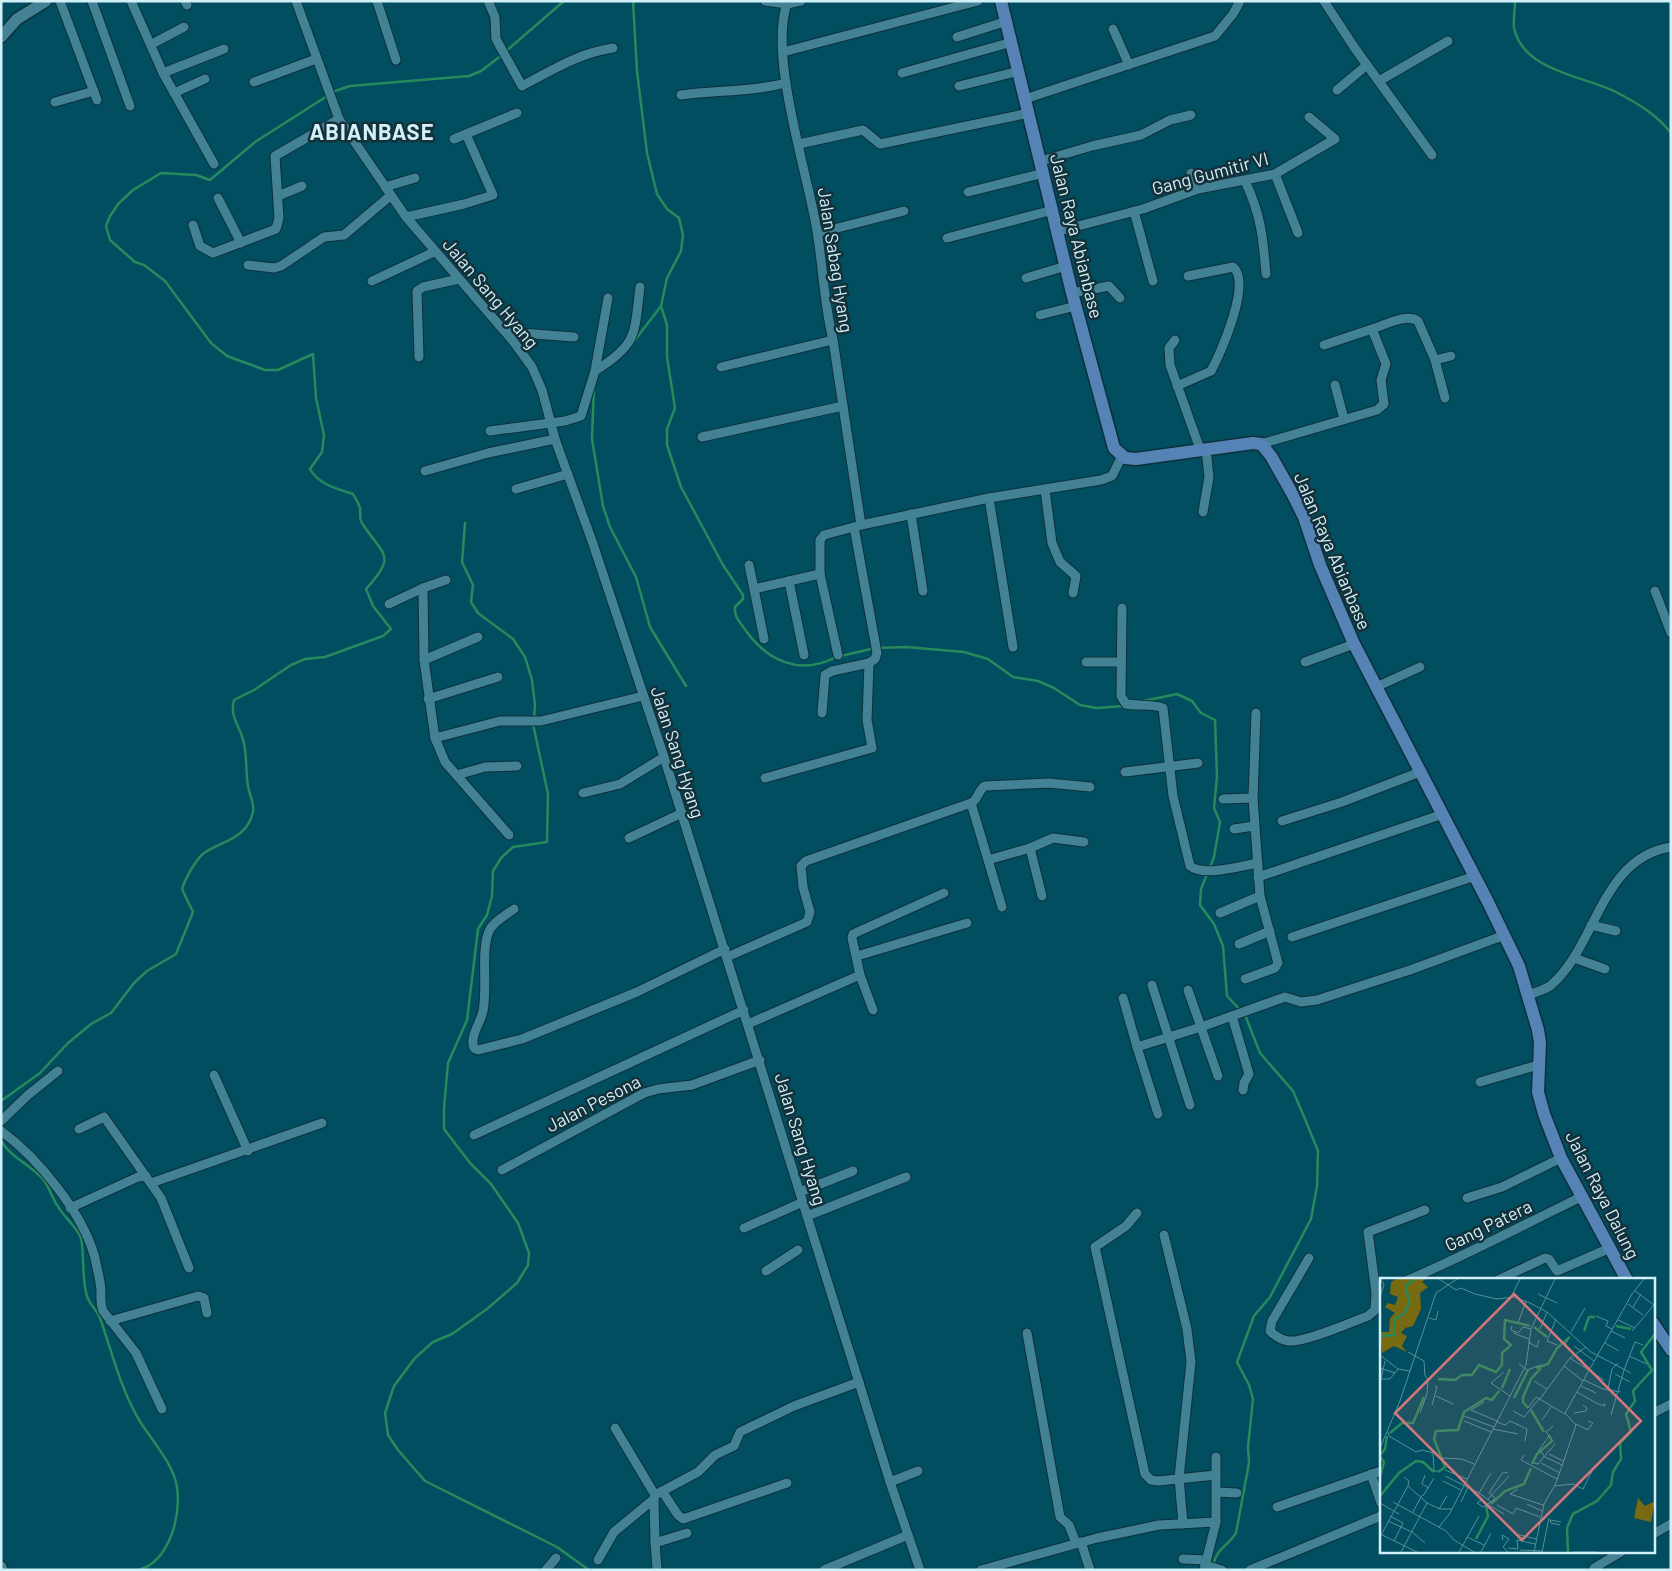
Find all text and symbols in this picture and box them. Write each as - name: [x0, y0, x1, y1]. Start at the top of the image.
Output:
- district label: ABIANBASE: [310, 118, 435, 144]
- street label: Gang Gumitir VI: [1149, 147, 1271, 199]
- street label: Jalan Raya Abianbase: [1046, 151, 1108, 321]
- street label: Jalan Sabag Hyang: [814, 186, 858, 334]
- street label: Jalan Sang Hyang: [438, 233, 544, 353]
- street label: Jalan Raya Abianbase: [1290, 469, 1376, 633]
- street label: Jalan Sang Hyang: [646, 683, 710, 821]
- street label: Jalan Pesona: [542, 1070, 644, 1136]
- street label: Jalan Sang Hyang: [770, 1070, 832, 1208]
- street label: Jalan Raya Dalung: [1561, 1127, 1645, 1263]
- street label: Gang Patera: [1441, 1194, 1535, 1256]
- inset map: [1380, 1278, 1654, 1554]

